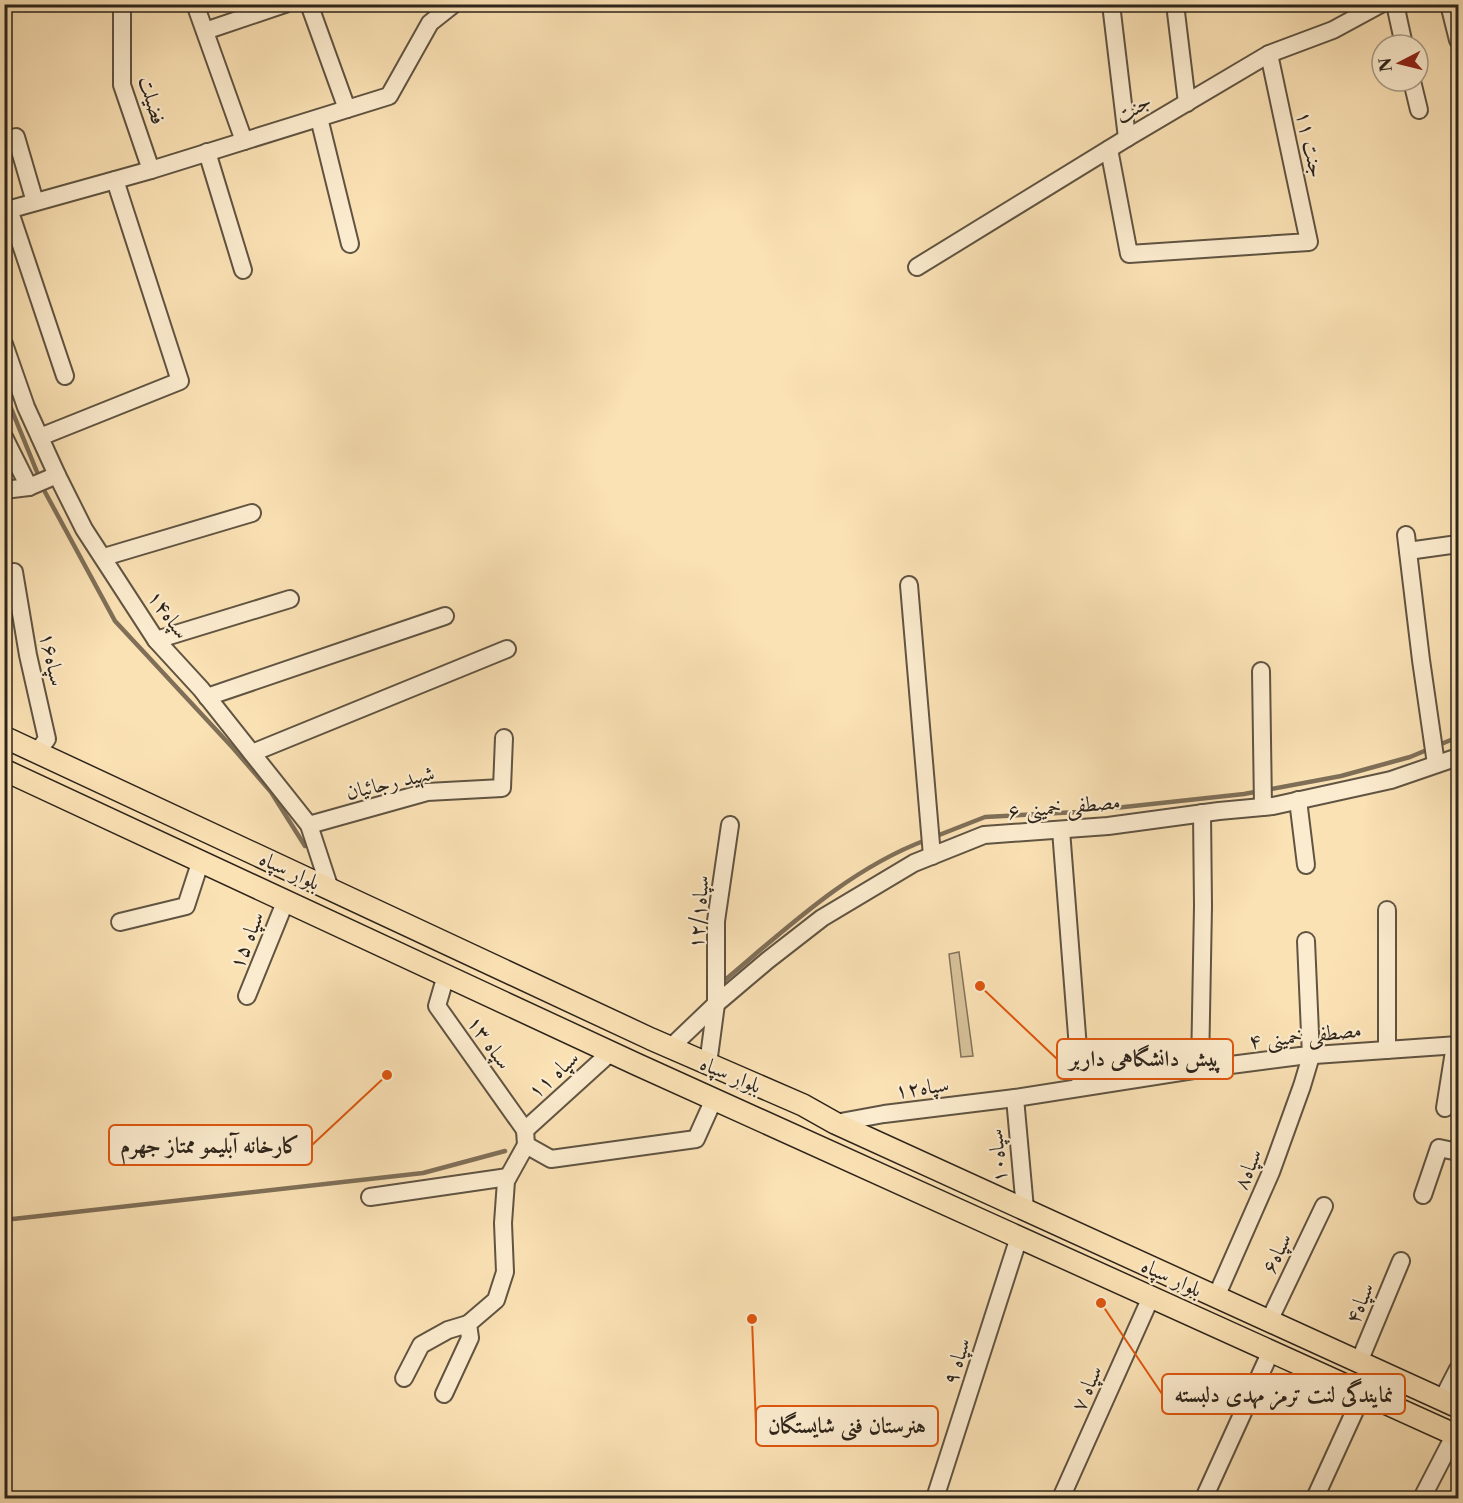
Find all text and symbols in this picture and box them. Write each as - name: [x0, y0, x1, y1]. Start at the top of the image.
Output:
- north arrow: [1370, 33, 1430, 93]
- text: N: [1374, 57, 1396, 73]
- street label: فضیلت: [134, 73, 172, 127]
- street label: جنت: [1111, 88, 1155, 128]
- street label: جنت ۱۱: [1292, 108, 1330, 180]
- street label: سپاه۱۴: [141, 585, 195, 644]
- street label: سپاه۱۶: [33, 630, 71, 689]
- street label: شهید رجائیان: [343, 760, 437, 806]
- street label: مصطفی خمینی ۶: [1007, 789, 1122, 826]
- street label: بلوار سپاه: [255, 845, 324, 897]
- street label: سپاه۱۲/۱: [682, 874, 716, 950]
- street label: سپاه ۱۵: [223, 908, 271, 973]
- street label: سپاه ۱۳: [461, 1010, 517, 1075]
- street label: مصطفی خمینی ۴: [1247, 1017, 1363, 1056]
- callout: پیش دانشگاهی داربر: [1057, 1039, 1233, 1079]
- text: پیش دانشگاهی داربر: [1067, 1044, 1221, 1074]
- street label: سپاه ۱۱: [522, 1045, 585, 1105]
- street label: بلوار سپاه: [696, 1050, 765, 1100]
- street label: سپاه۱۲: [894, 1071, 951, 1105]
- callout: کارخانه آبلیمو ممتاز جهرم: [109, 1125, 312, 1165]
- street label: سپاه۱۰: [982, 1128, 1014, 1184]
- text: کارخانه آبلیمو ممتاز جهرم: [120, 1132, 300, 1165]
- street label: سپاه۸: [1227, 1145, 1269, 1194]
- street label: سپاه۶: [1256, 1229, 1298, 1278]
- street label: بلوار سپاه: [1137, 1252, 1206, 1304]
- street label: سپاه۴: [1339, 1279, 1381, 1328]
- street label: سپاه ۹: [937, 1335, 977, 1388]
- street label: سپاه ۷: [1065, 1361, 1109, 1416]
- callout: نمایندگی لنت ترمز مهدی دلبسته: [1162, 1374, 1405, 1414]
- text: نمایندگی لنت ترمز مهدی دلبسته: [1175, 1378, 1393, 1411]
- callout: هنرستان فنی شایستگان: [756, 1406, 938, 1446]
- text: هنرستان فنی شایستگان: [768, 1411, 926, 1441]

